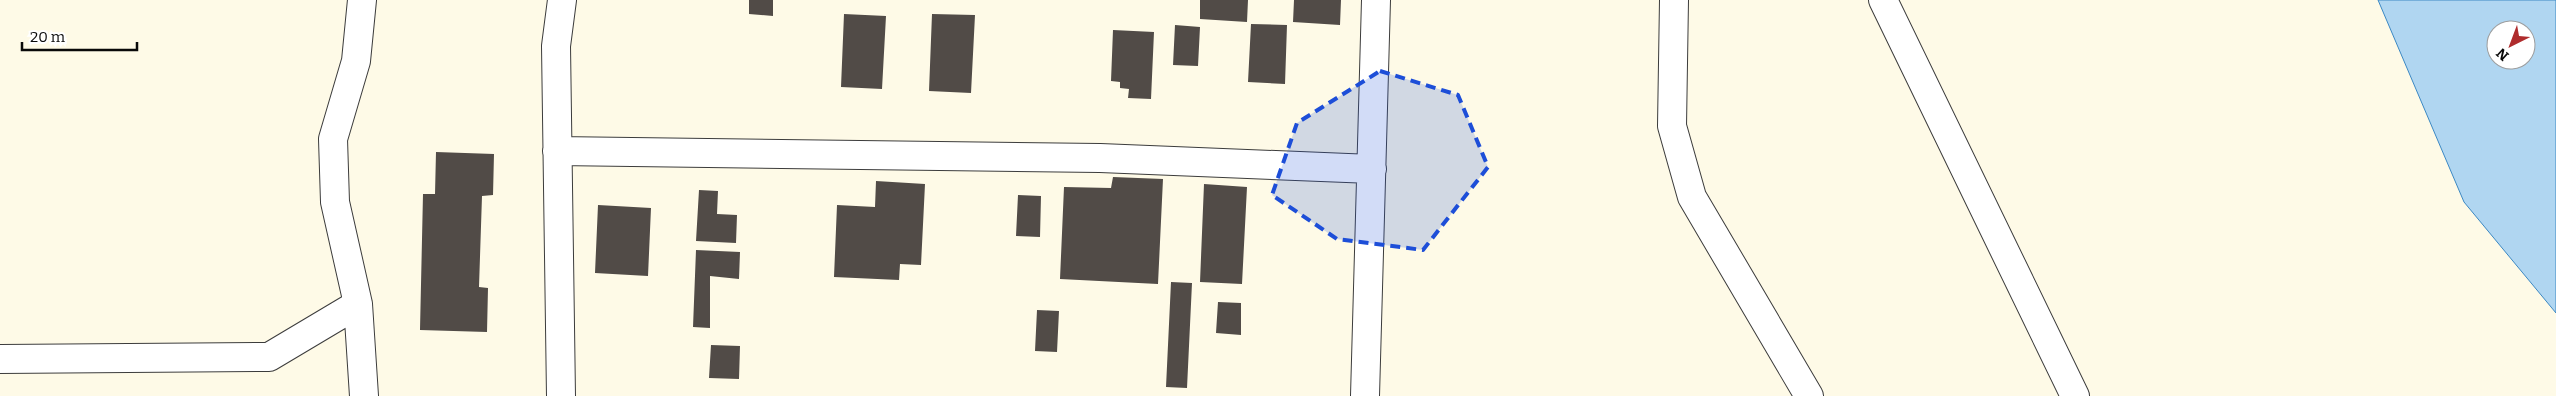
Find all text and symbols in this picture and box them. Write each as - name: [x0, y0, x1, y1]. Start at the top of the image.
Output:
- scale bar: [22, 20, 138, 52]
- north arrow: [2486, 20, 2536, 70]
- text: 20 m: [30, 28, 66, 46]
- text: N: [2493, 44, 2512, 64]

